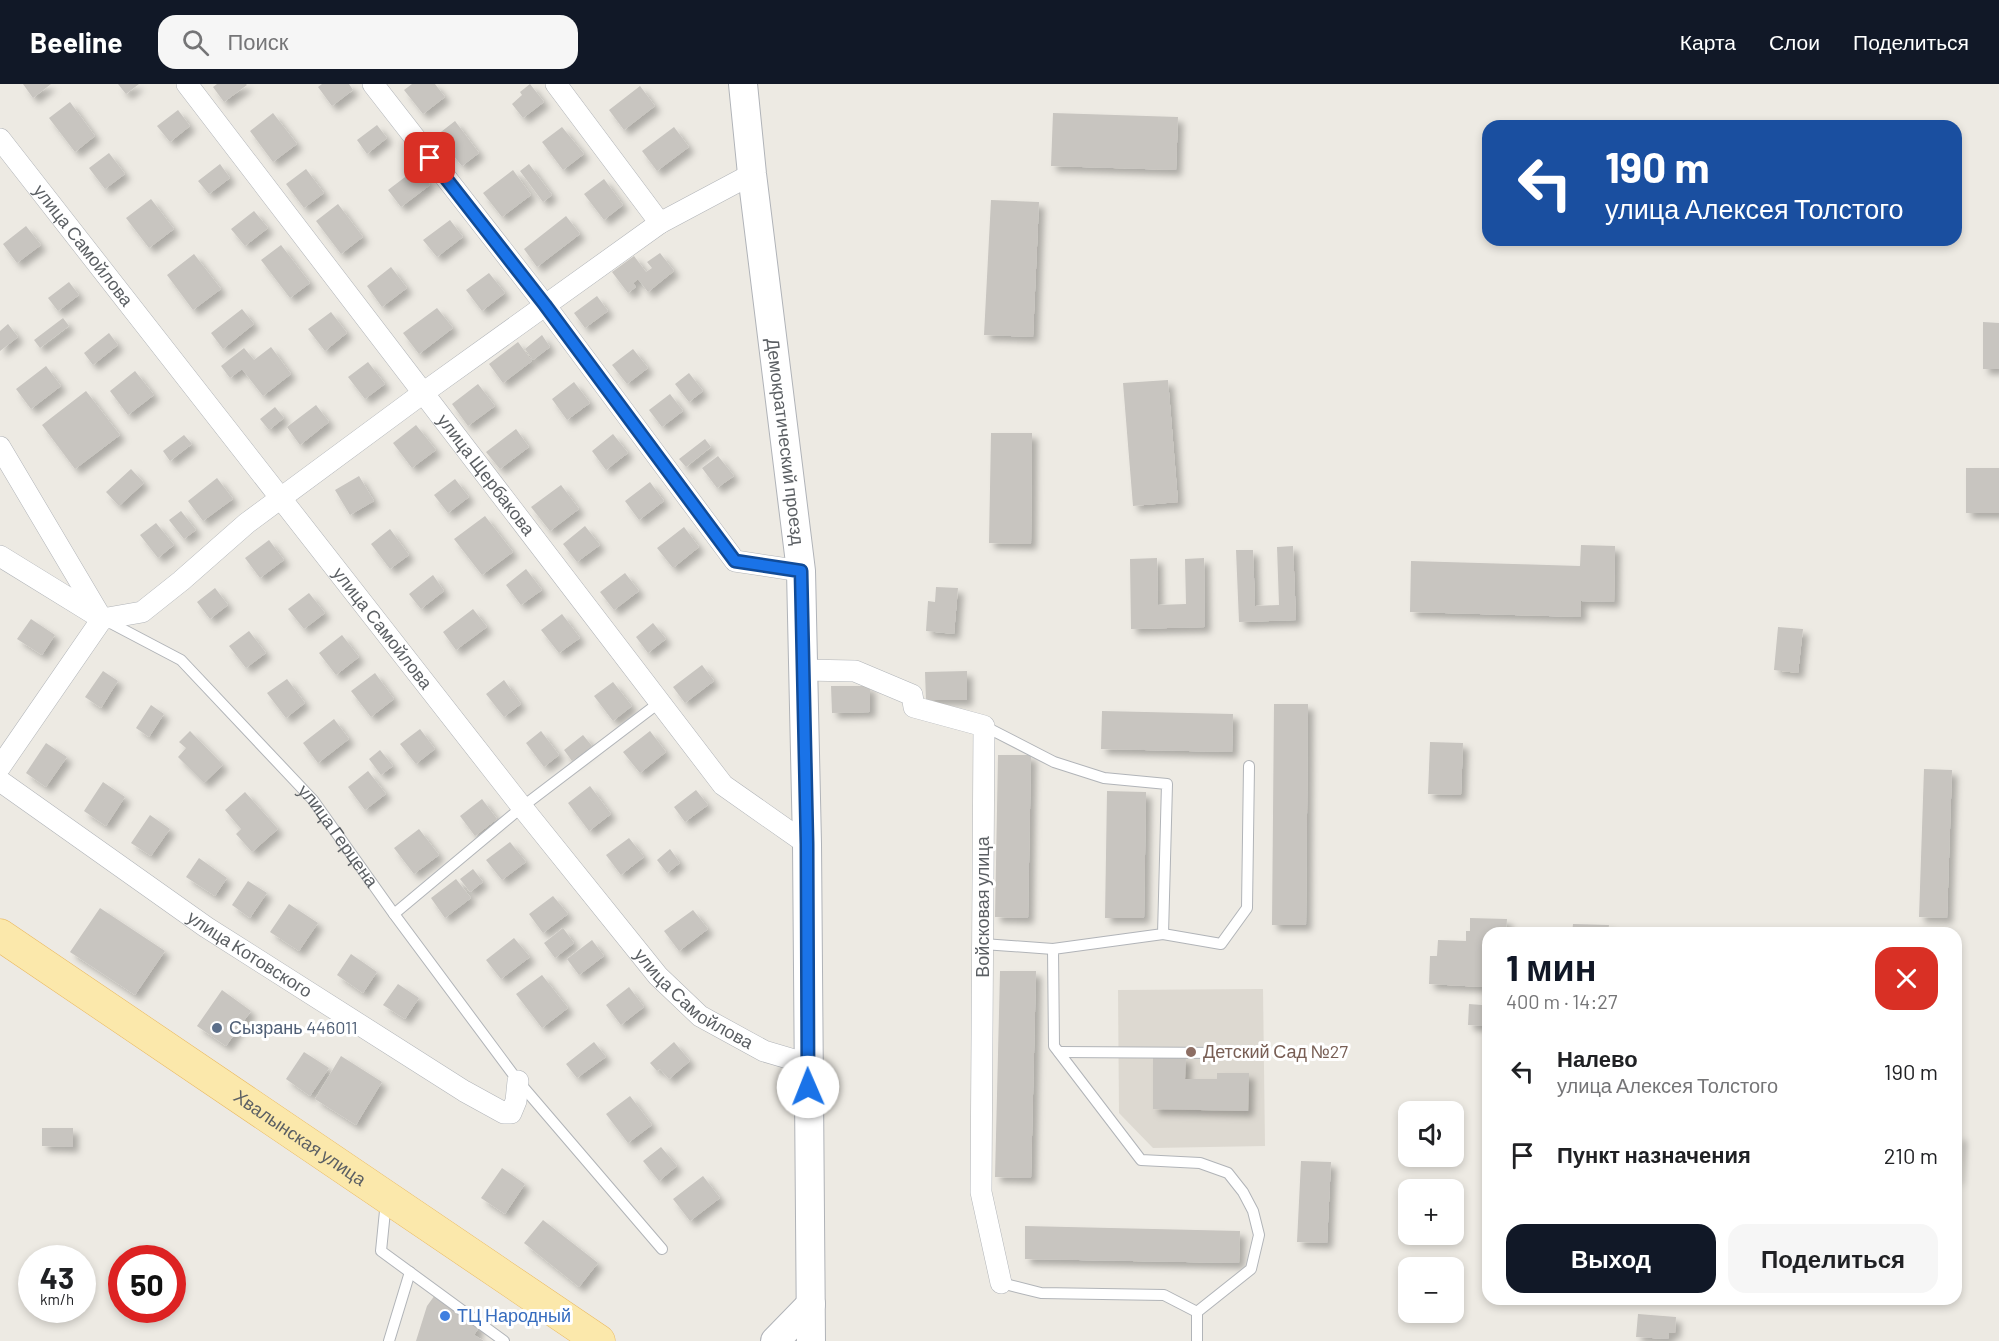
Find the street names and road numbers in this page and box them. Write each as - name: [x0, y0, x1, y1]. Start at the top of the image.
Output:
- street label: улица Самойлова: [29, 179, 139, 311]
- street label: Демократический проезд: [762, 337, 810, 547]
- street label: улица Щербакова: [433, 409, 541, 540]
- street label: улица Самойлова: [329, 562, 438, 694]
- street label: улица Герцена: [294, 779, 384, 892]
- street label: Войсковая улица: [971, 835, 993, 978]
- street label: улица Котовского: [184, 905, 317, 1002]
- street label: улица Самойлова: [630, 943, 758, 1053]
- street label: Хвалынская улица: [230, 1085, 371, 1190]

